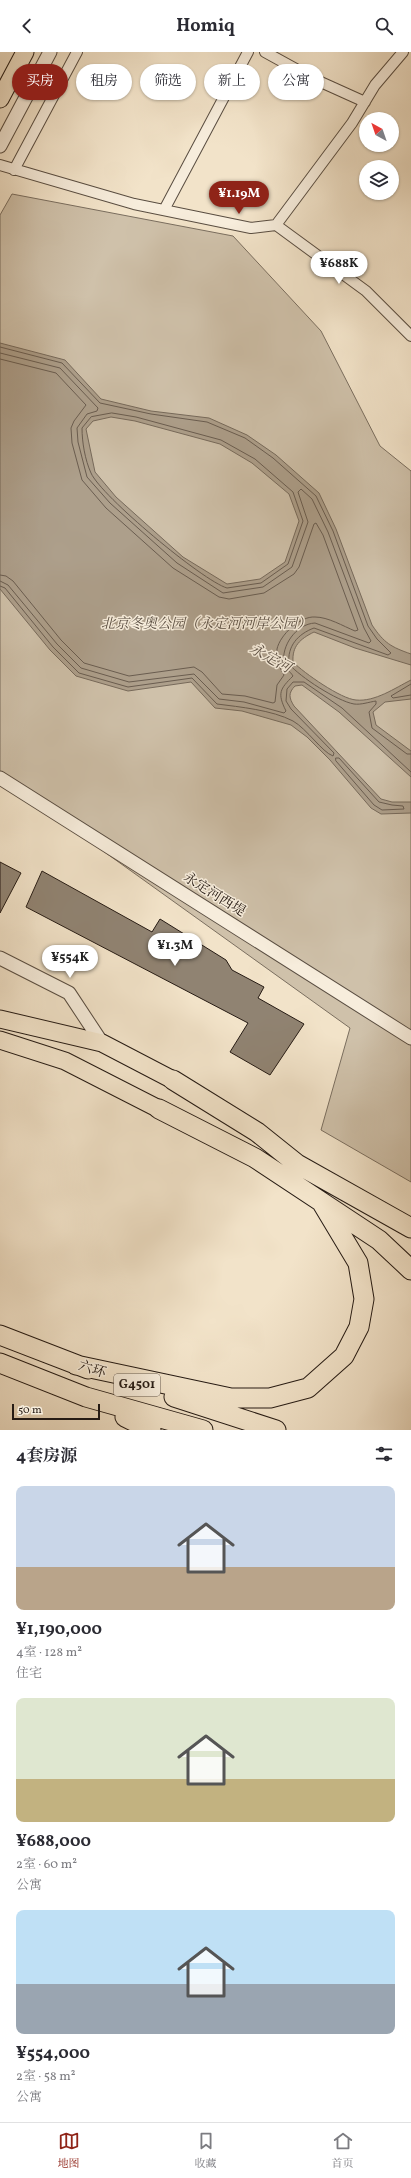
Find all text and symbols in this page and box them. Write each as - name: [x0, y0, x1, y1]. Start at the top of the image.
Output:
- text: Homiq: [176, 14, 235, 39]
- icon: back: [16, 15, 38, 37]
- icon: search: [373, 15, 395, 37]
- chip: 买房: [12, 64, 68, 100]
- chip: 租房: [76, 64, 132, 100]
- chip: 筛选: [140, 64, 196, 100]
- chip: 新上: [204, 64, 260, 100]
- chip: 公寓: [268, 64, 324, 100]
- north arrow: [359, 112, 399, 152]
- map controls: [359, 112, 399, 200]
- button: layers: [359, 160, 399, 200]
- pin: ¥1.19M: [206, 181, 272, 215]
- text: ¥1.19M: [218, 185, 260, 203]
- pin: ¥688K: [311, 251, 367, 285]
- text: ¥688K: [320, 255, 358, 273]
- park label: 北京冬奥公园（永定河河岸公园）: [101, 615, 311, 634]
- water label: 永定河: [245, 639, 297, 681]
- street label: 永定河西堤: [179, 868, 249, 922]
- pin: ¥1.3M: [147, 933, 203, 967]
- text: ¥1.3M: [157, 937, 193, 955]
- pin: ¥554K: [42, 945, 98, 979]
- text: ¥554K: [51, 949, 89, 967]
- street label: 六环: [76, 1357, 108, 1383]
- road number: G4501: [114, 1374, 160, 1396]
- scale bar: [12, 1402, 100, 1421]
- text: 50 m: [18, 1403, 42, 1418]
- icon: filters: [373, 1443, 395, 1465]
- text: 4套房源: [16, 1445, 77, 1468]
- icon: home: [170, 1512, 242, 1584]
- text: ¥1,190,000: [16, 1618, 102, 1641]
- text: 4室 · 128 m²: [16, 1644, 82, 1662]
- text: 住宅: [16, 1665, 42, 1683]
- icon: home: [170, 1724, 242, 1796]
- text: ¥688,000: [16, 1830, 91, 1853]
- text: 2室 · 60 m²: [16, 1856, 77, 1874]
- text: 公寓: [16, 1877, 42, 1895]
- icon: home: [170, 1936, 242, 2008]
- text: ¥554,000: [16, 2042, 90, 2065]
- text: 2室 · 58 m²: [16, 2068, 76, 2086]
- text: 公寓: [16, 2089, 42, 2107]
- tab: 地图: [58, 2130, 80, 2172]
- tab: 收藏: [195, 2130, 217, 2172]
- tab: 首页: [332, 2130, 354, 2172]

